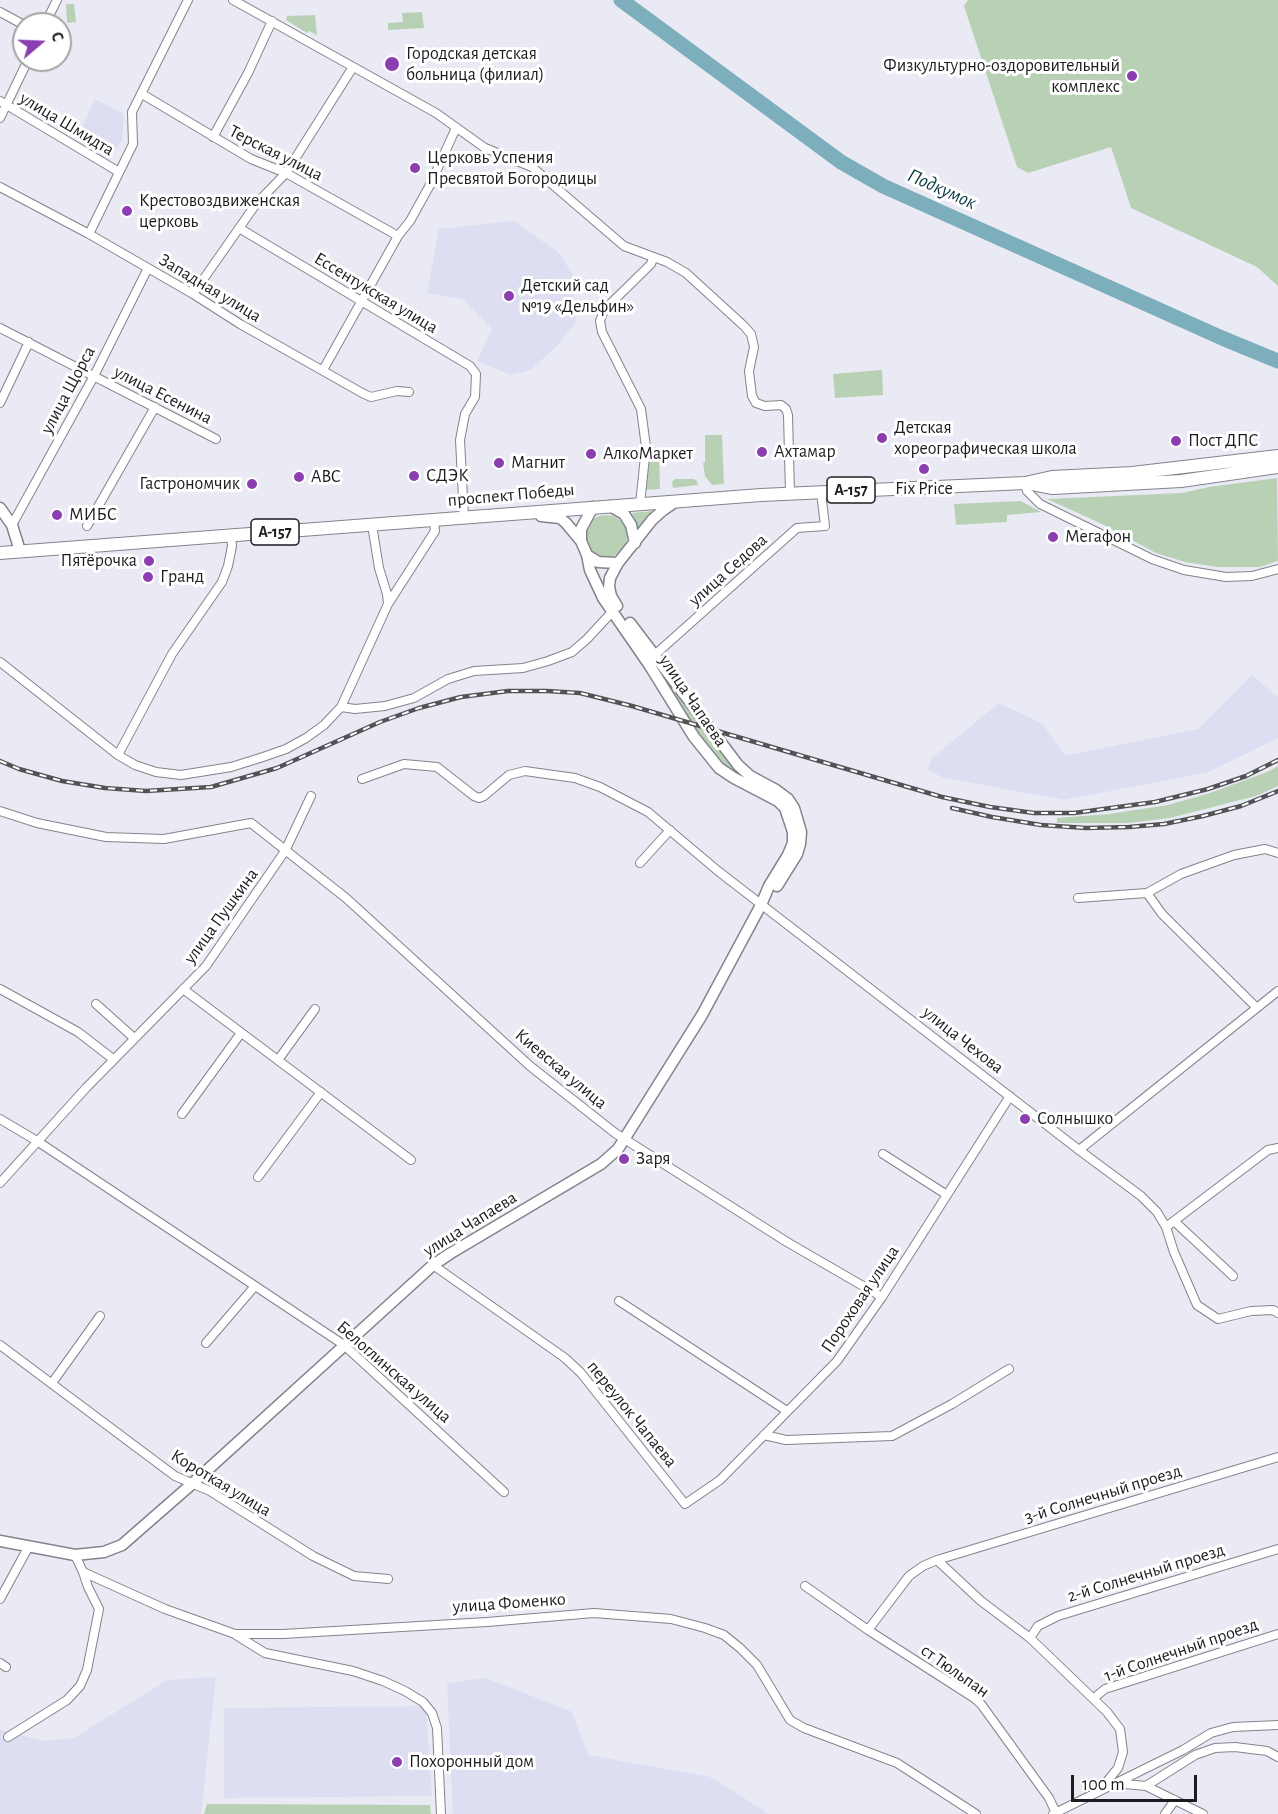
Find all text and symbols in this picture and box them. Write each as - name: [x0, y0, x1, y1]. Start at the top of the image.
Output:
- north arrow: [12, 12, 72, 72]
- text: С: [48, 30, 66, 44]
- place label: Городская детская больница (филиал): [406, 43, 544, 86]
- marker: Городская детская больница (филиал): [383, 55, 401, 73]
- place label: Физкультурно-оздоровительный комплекс: [883, 55, 1120, 98]
- marker: Физкультурно-оздоровительный комплекс: [1125, 69, 1139, 83]
- street label: улица Шмидта: [16, 87, 118, 161]
- street label: Терская улица: [226, 120, 326, 186]
- place label: Церковь Успения Пресвятой Богородицы: [427, 147, 597, 190]
- marker: Церковь Успения Пресвятой Богородицы: [408, 161, 422, 175]
- water label: Подкумок: [904, 163, 980, 215]
- place label: Крестовоздвиженская церковь: [139, 190, 300, 232]
- marker: Крестовоздвиженская церковь: [120, 204, 134, 218]
- street label: Ессентукская улица: [310, 248, 442, 338]
- street label: Западная улица: [155, 249, 265, 327]
- place label: Детский сад №19 «Дельфин»: [521, 275, 634, 318]
- marker: Детский сад №19 «Дельфин»: [502, 289, 516, 303]
- street label: улица Щорса: [36, 343, 100, 437]
- street label: улица Есенина: [110, 361, 216, 429]
- place label: Детская хореографическая школа: [894, 417, 1077, 460]
- place label: Пост ДПС: [1188, 430, 1258, 452]
- marker: Детская хореографическая школа: [875, 431, 889, 445]
- marker: Пост ДПС: [1169, 434, 1183, 448]
- place label: Ахтамар: [774, 441, 836, 463]
- place label: АлкоМаркет: [603, 443, 693, 465]
- marker: Ахтамар: [755, 445, 769, 459]
- marker: АлкоМаркет: [584, 447, 598, 461]
- place label: Магнит: [511, 452, 565, 474]
- marker: Магнит: [492, 456, 506, 470]
- marker: Fix Price: [917, 462, 931, 476]
- place label: СДЭК: [426, 465, 469, 487]
- place label: ABC: [311, 466, 340, 488]
- marker: СДЭК: [407, 469, 421, 483]
- marker: ABC: [292, 470, 306, 484]
- place label: Гастрономчик: [139, 473, 240, 495]
- marker: Гастрономчик: [245, 477, 259, 491]
- road number: А-157: [827, 477, 875, 503]
- place label: Fix Price: [895, 478, 953, 500]
- street label: проспект Победы: [447, 479, 575, 511]
- place label: МИБС: [69, 504, 117, 526]
- marker: МИБС: [50, 508, 64, 522]
- road number: А-157: [251, 519, 299, 545]
- place label: Мегафон: [1065, 526, 1131, 548]
- street label: улица Седова: [684, 529, 772, 611]
- marker: Мегафон: [1046, 530, 1060, 544]
- place label: Пятёрочка: [60, 550, 137, 572]
- marker: Пятёрочка: [142, 554, 156, 568]
- place label: Гранд: [160, 566, 204, 588]
- marker: Гранд: [141, 570, 155, 584]
- street label: улица Чапаева: [654, 651, 732, 751]
- street label: улица Пушкина: [179, 864, 263, 968]
- street label: улица Чехова: [918, 1002, 1008, 1078]
- street label: Киевская улица: [511, 1024, 611, 1114]
- place label: Солнышко: [1037, 1108, 1113, 1130]
- marker: Солнышко: [1018, 1112, 1032, 1126]
- place label: Заря: [636, 1148, 671, 1170]
- marker: Заря: [617, 1152, 631, 1166]
- street label: улица Чапаева: [419, 1187, 521, 1261]
- street label: Пороховая улица: [816, 1241, 904, 1357]
- street label: Белоглинская улица: [332, 1316, 456, 1428]
- street label: переулок Чапаева: [582, 1356, 682, 1472]
- street label: Короткая улица: [167, 1445, 275, 1521]
- street label: 3-й Солнечный проезд: [1022, 1460, 1184, 1528]
- street label: 2-й Солнечный проезд: [1065, 1539, 1227, 1607]
- street label: улица Фоменко: [452, 1588, 566, 1618]
- street label: 1-й Солнечный проезд: [1101, 1614, 1261, 1686]
- street label: ст Тюльпан: [917, 1640, 993, 1702]
- place label: Похоронный дом: [409, 1751, 534, 1773]
- marker: Похоронный дом: [390, 1755, 404, 1769]
- scale bar: [1074, 1763, 1200, 1801]
- text: 100 m: [1082, 1776, 1125, 1794]

